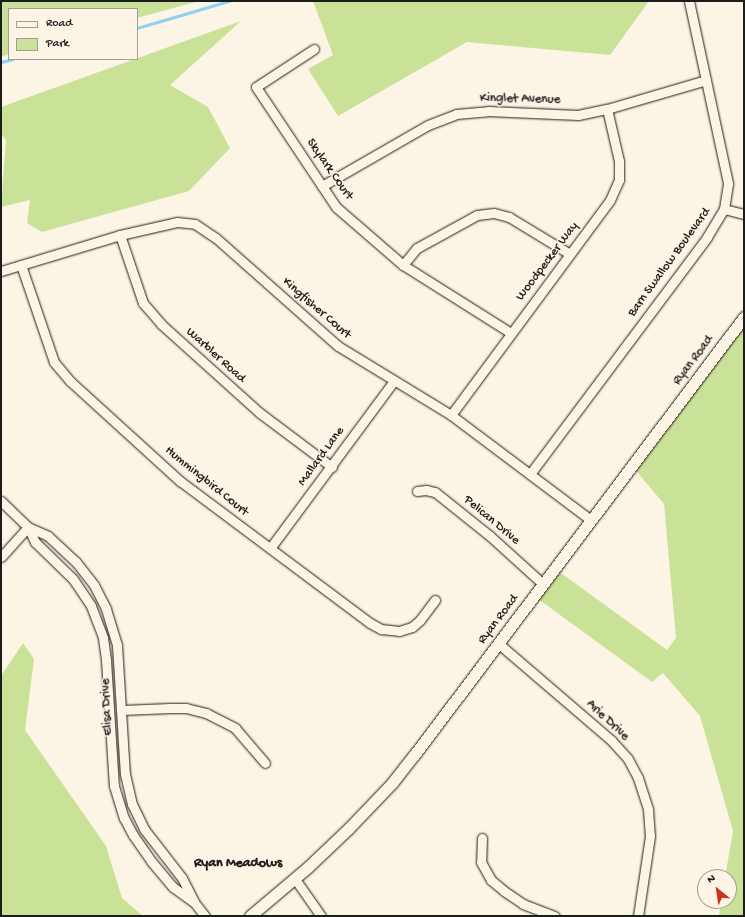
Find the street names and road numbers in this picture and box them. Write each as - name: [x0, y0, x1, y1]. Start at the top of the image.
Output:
- street label: Kinglet Avenue: [480, 91, 560, 109]
- street label: Skylark Court: [302, 136, 356, 204]
- street label: Barn Swallow Boulevard: [625, 205, 715, 321]
- street label: Woodpecker Way: [513, 220, 583, 304]
- street label: Kingfisher Court: [278, 275, 354, 343]
- street label: Warbler Road: [182, 325, 248, 387]
- street label: Ryan Road: [670, 333, 718, 389]
- street label: Mallard Lane: [295, 424, 349, 490]
- street label: Hummingbird Court: [161, 443, 251, 521]
- street label: Pelican Drive: [460, 493, 522, 549]
- street label: Ryan Road: [475, 592, 523, 648]
- street label: Elisa Drive: [99, 678, 117, 736]
- street label: Arie Drive: [582, 697, 632, 745]

